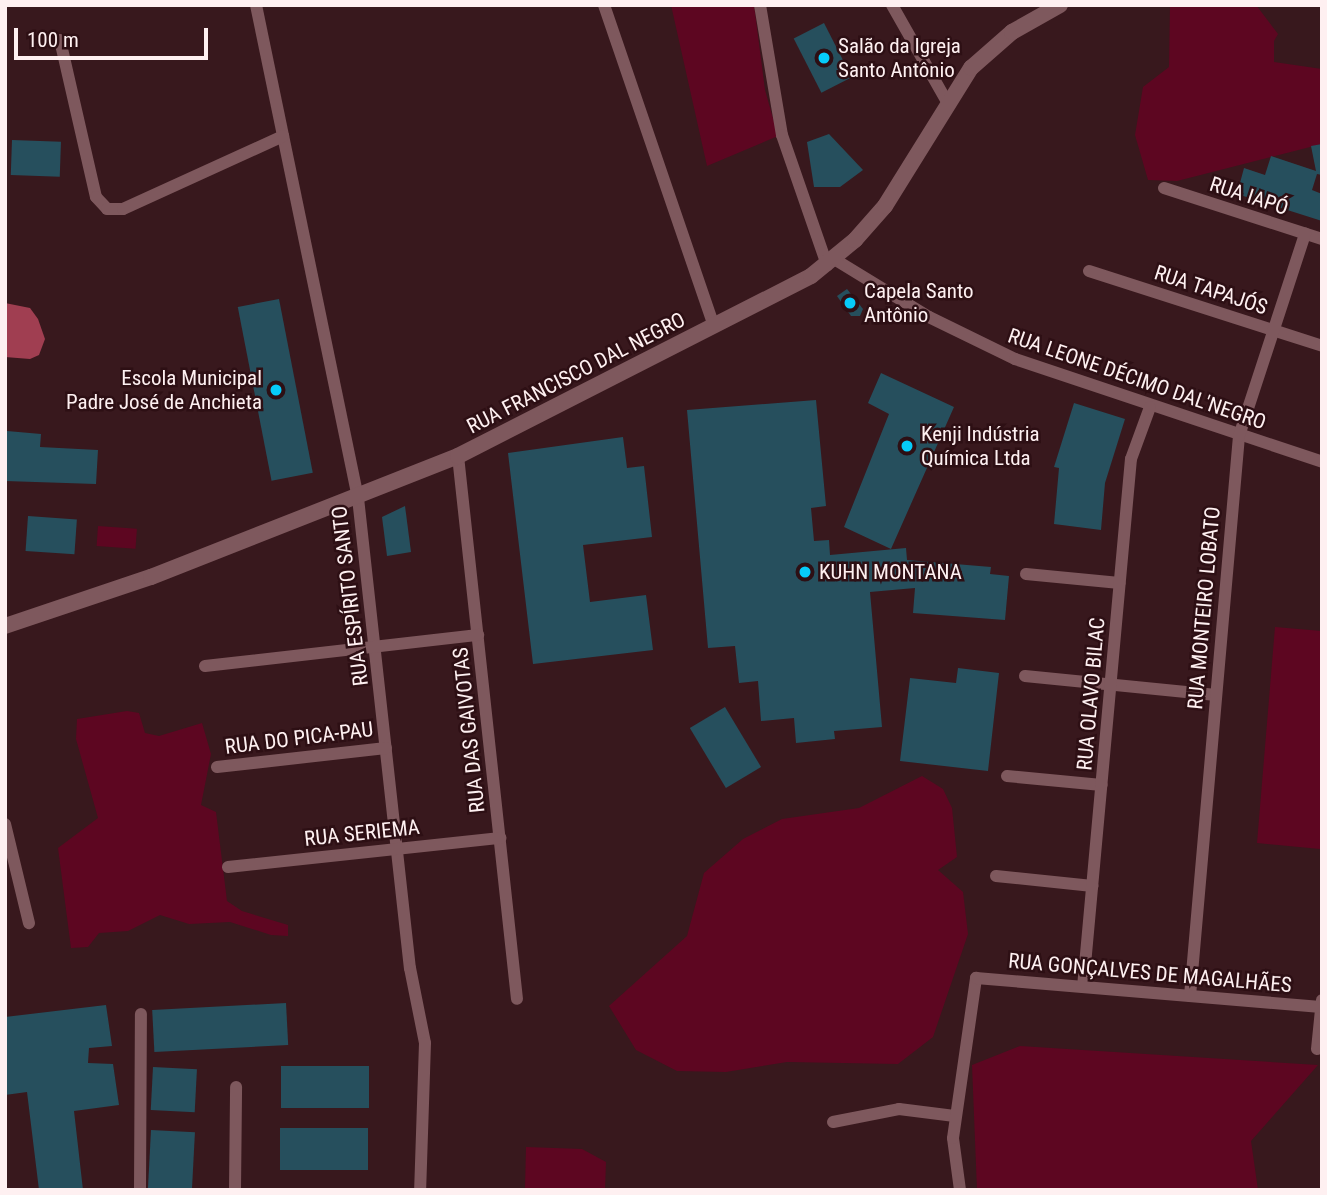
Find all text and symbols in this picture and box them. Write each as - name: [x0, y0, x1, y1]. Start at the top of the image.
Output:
- scale bar: [18, 14, 212, 58]
- text: 100 m: [27, 28, 79, 52]
- place label: Salão da Igreja Santo Antônio: [838, 33, 961, 83]
- marker: Salão da Igreja Santo Antônio: [816, 50, 832, 66]
- street label: RUA IAPÓ: [1206, 171, 1292, 221]
- street label: RUA TAPAJÓS: [1151, 260, 1271, 320]
- place label: Capela Santo Antônio: [864, 278, 974, 328]
- marker: Capela Santo Antônio: [842, 295, 858, 311]
- street label: RUA FRANCISCO DAL NEGRO: [463, 307, 689, 439]
- street label: RUA LEONE DÉCIMO DAL'NEGRO: [1005, 323, 1269, 435]
- place label: Escola Municipal Padre José de Anchieta: [66, 365, 262, 415]
- marker: Escola Municipal Padre José de Anchieta: [268, 382, 284, 398]
- place label: Kenji Indústria Química Ltda: [921, 421, 1040, 471]
- marker: Kenji Indústria Química Ltda: [899, 438, 915, 454]
- street label: RUA ESPÍRITO SANTO: [326, 505, 374, 687]
- street label: RUA MONTEIRO LOBATO: [1183, 506, 1225, 710]
- place label: KUHN MONTANA: [819, 559, 962, 585]
- marker: KUHN MONTANA: [797, 564, 813, 580]
- street label: RUA OLAVO BILAC: [1072, 616, 1110, 772]
- street label: RUA DAS GAIVOTAS: [448, 646, 490, 814]
- street label: RUA DO PICA-PAU: [223, 716, 375, 760]
- street label: RUA SERIEMA: [303, 814, 421, 852]
- street label: RUA GONÇALVES DE MAGALHÃES: [1007, 948, 1293, 998]

